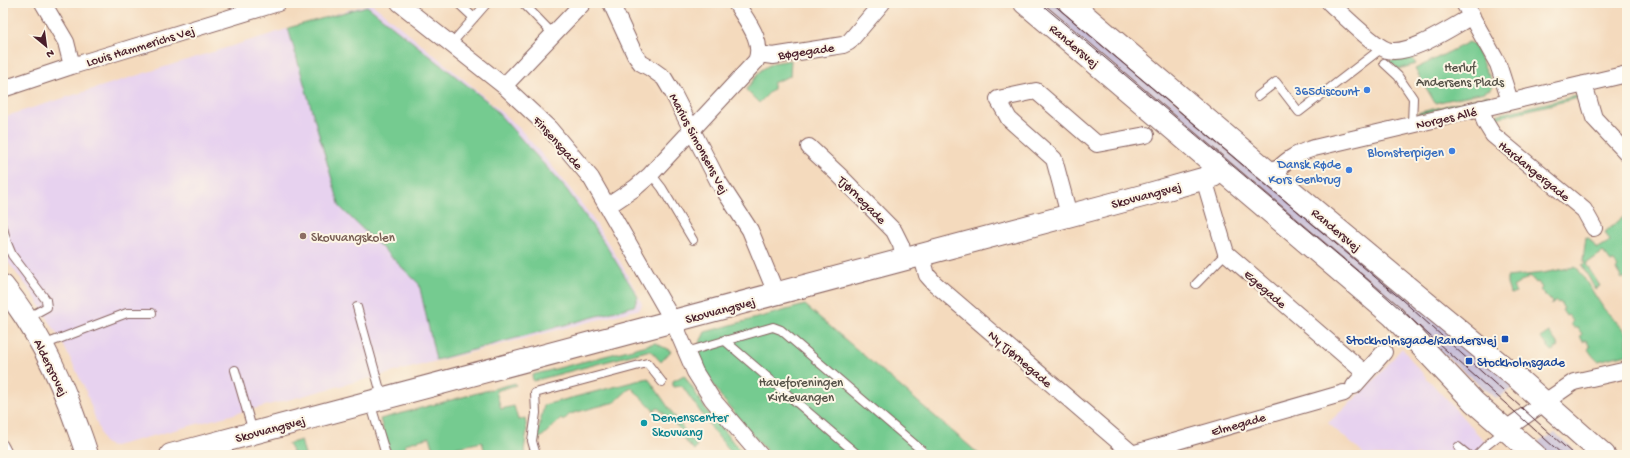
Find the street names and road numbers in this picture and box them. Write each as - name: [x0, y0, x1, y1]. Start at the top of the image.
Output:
- street label: Randersvej: [1046, 22, 1101, 72]
- street label: Louis Hammerichs Vej: [85, 24, 197, 71]
- street label: Bøgegade: [776, 41, 836, 64]
- street label: Marius Simonsens Vej: [665, 91, 731, 197]
- street label: Norges Allé: [1415, 105, 1479, 134]
- street label: Finsensgade: [528, 113, 585, 174]
- street label: Hardangergade: [1495, 138, 1573, 206]
- street label: Tjørnegade: [833, 173, 889, 228]
- street label: Skovvangsvej: [1110, 180, 1183, 213]
- street label: Randersvej: [1308, 206, 1363, 256]
- street label: Egegade: [1240, 267, 1289, 313]
- street label: Skovvangsvej: [684, 295, 757, 328]
- street label: Ny Tjørnegade: [984, 328, 1055, 392]
- street label: Aldersrovej: [29, 337, 70, 399]
- street label: Elmegade: [1210, 410, 1268, 440]
- street label: Skovvangsvej: [234, 414, 307, 447]

